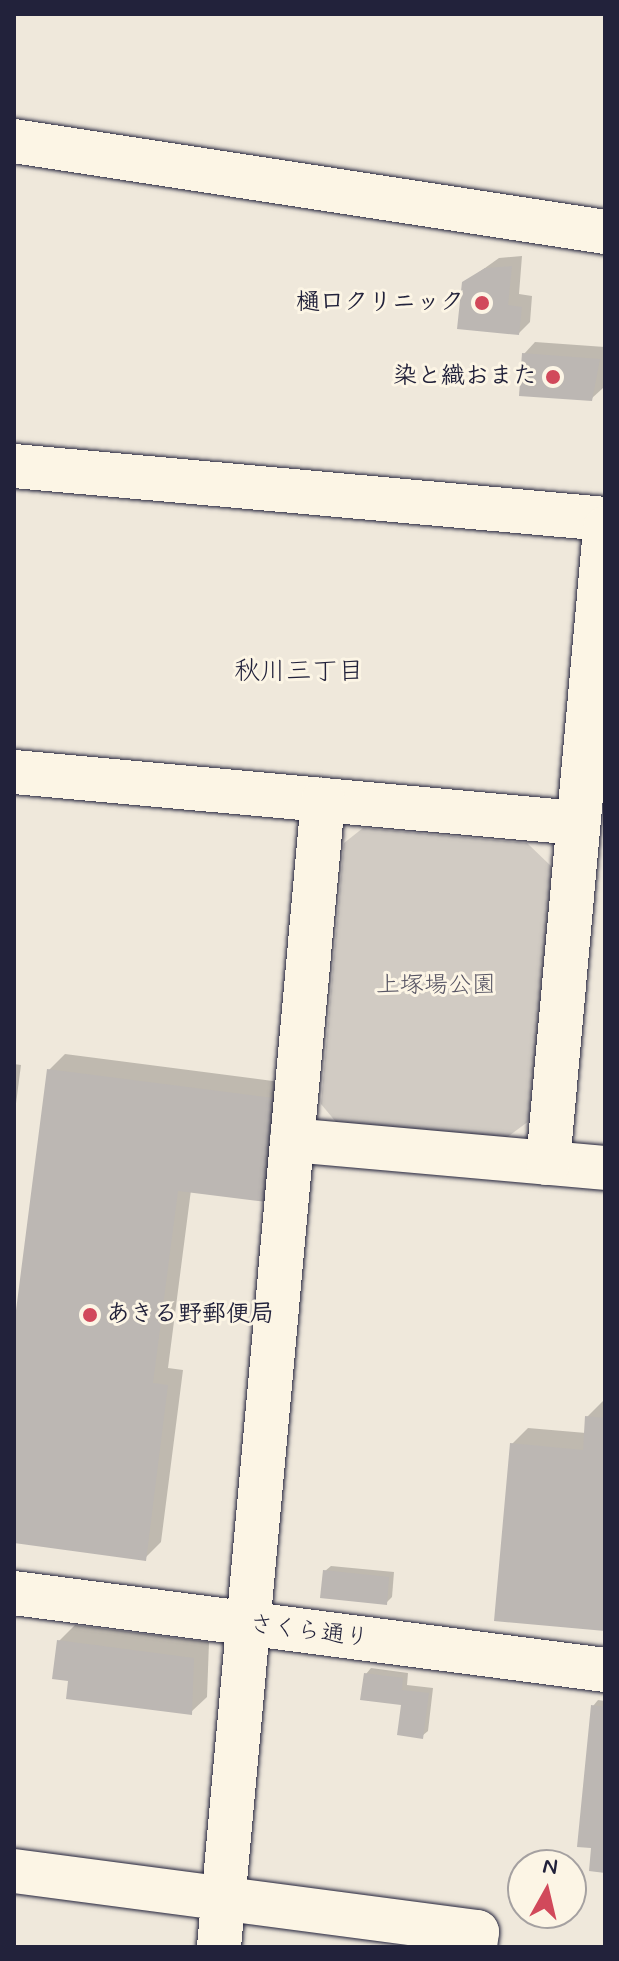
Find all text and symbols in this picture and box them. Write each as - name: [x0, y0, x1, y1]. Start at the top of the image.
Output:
- place label: 樋口クリニック: [296, 289, 464, 317]
- marker: 樋口クリニック: [471, 292, 493, 314]
- place label: 染と織おまた: [393, 363, 537, 391]
- marker: 染と織おまた: [544, 368, 562, 386]
- district label: 秋川三丁目: [234, 657, 364, 689]
- park label: 上塚場公園: [376, 972, 496, 1000]
- place label: あきる野郵便局: [106, 1301, 274, 1329]
- marker: あきる野郵便局: [81, 1306, 99, 1324]
- street label: さくら通り: [248, 1610, 370, 1654]
- north arrow: [507, 1849, 587, 1929]
- text: N: [541, 1852, 559, 1882]

